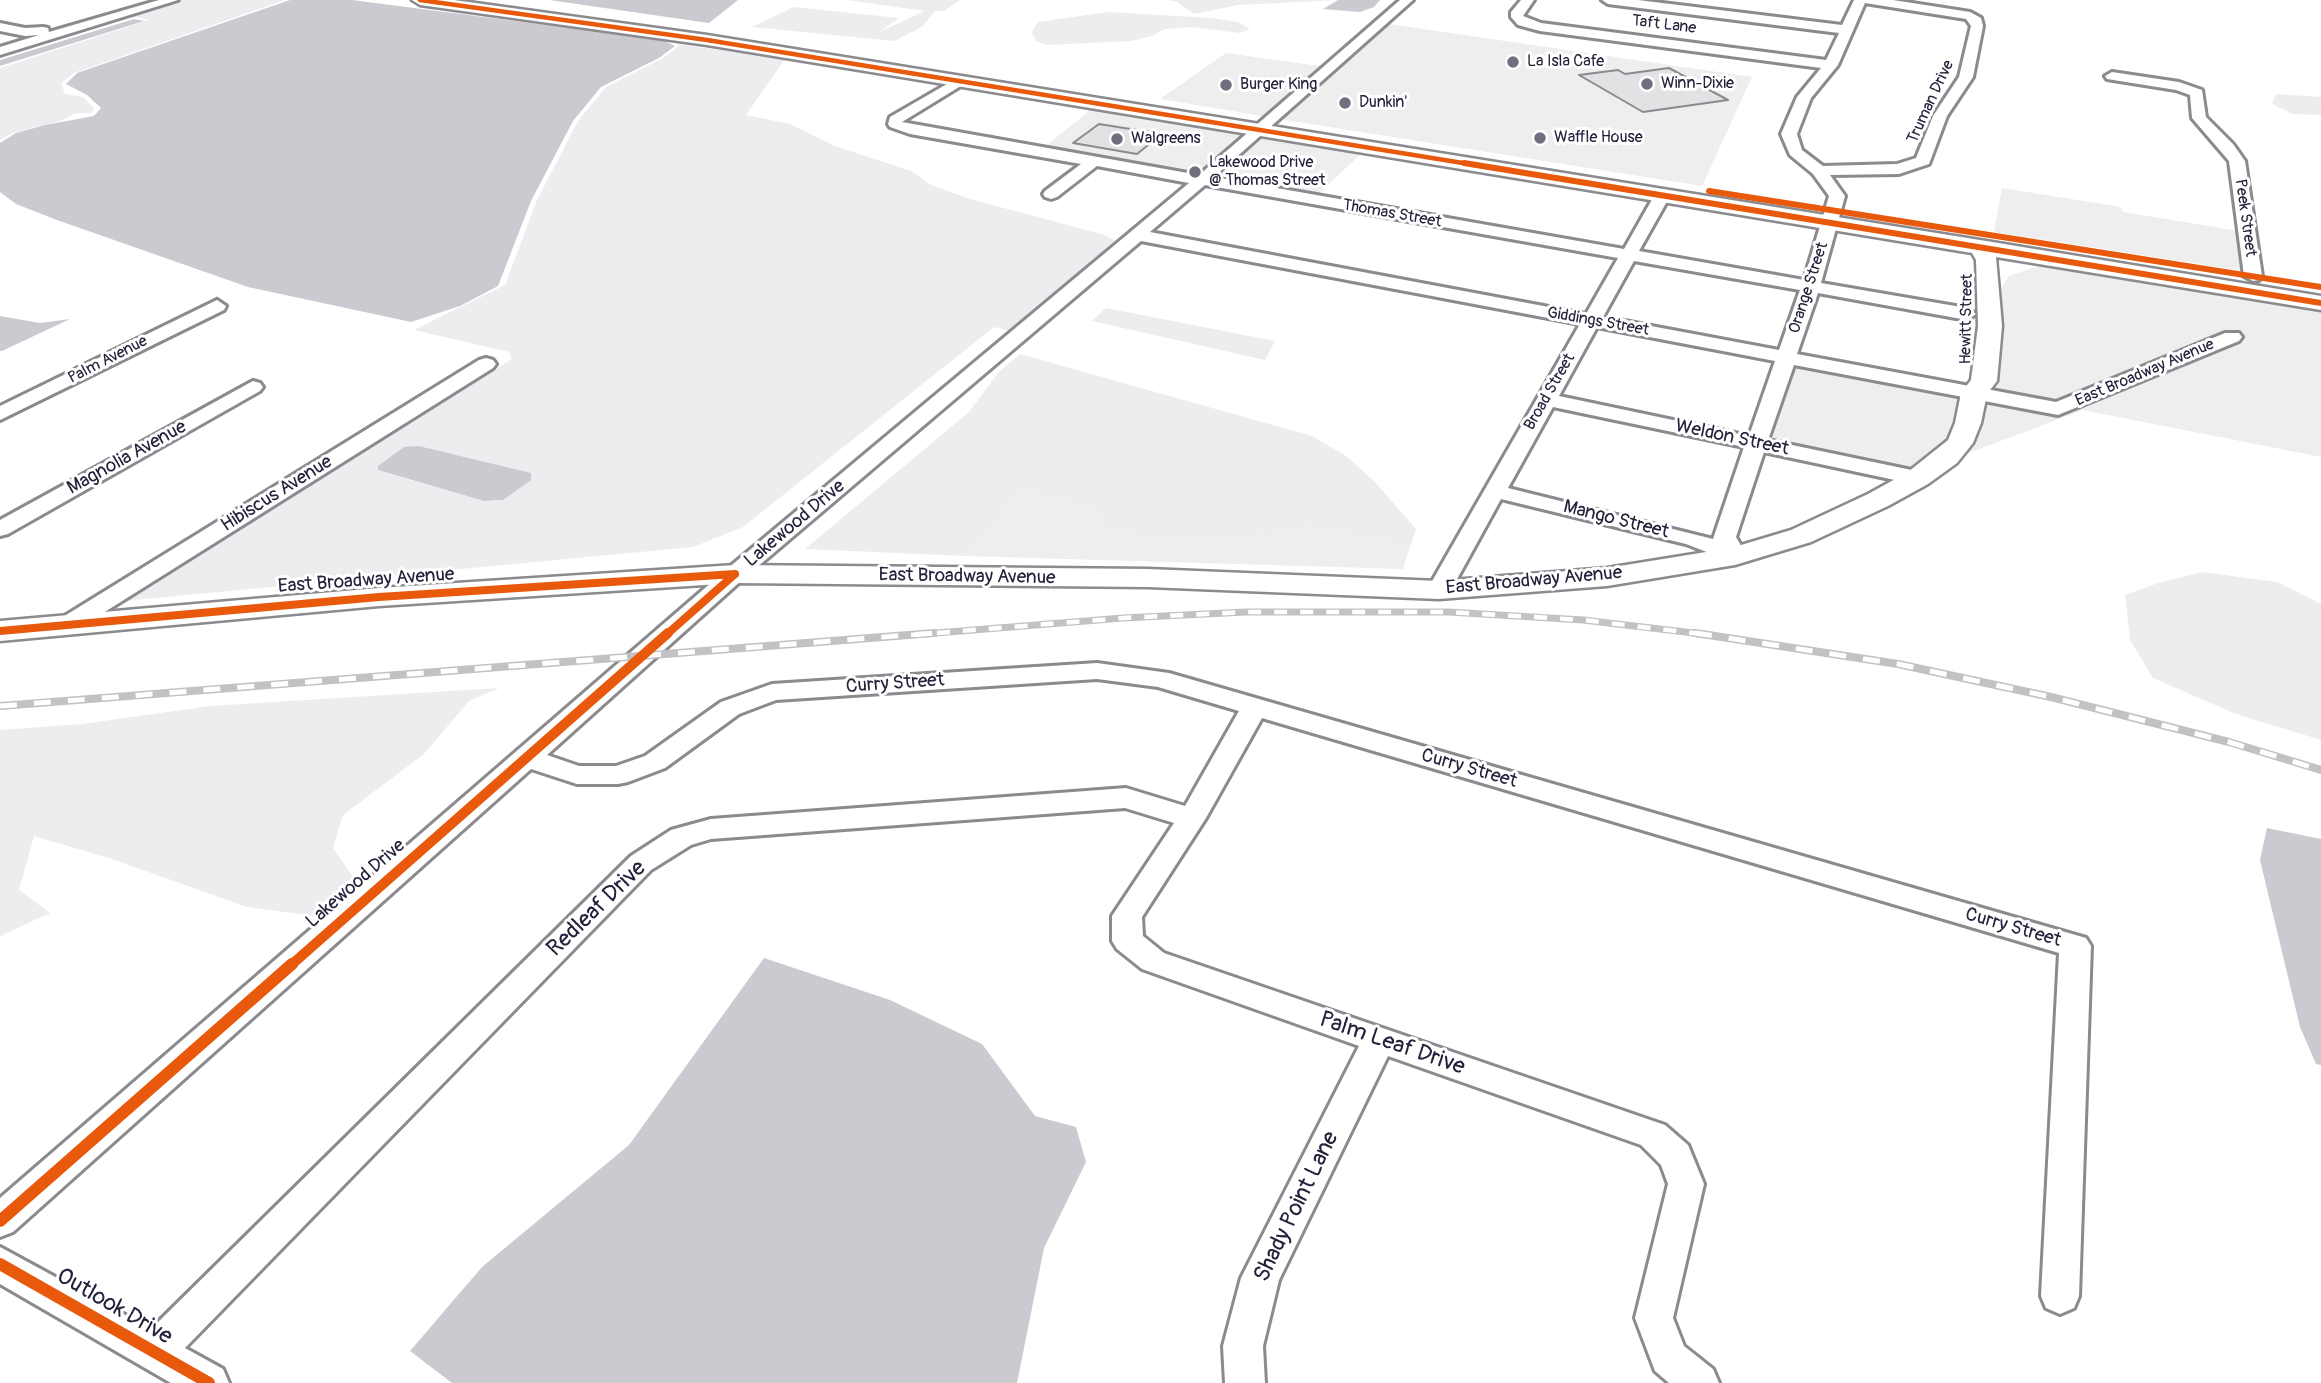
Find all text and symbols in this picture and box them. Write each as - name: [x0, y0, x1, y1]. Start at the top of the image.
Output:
- street label: Taft Lane: [1631, 12, 1697, 38]
- place label: La Isla Cafe: [1527, 52, 1604, 72]
- marker: La Isla Cafe: [1505, 54, 1521, 70]
- street label: Truman Drive: [1903, 57, 1959, 147]
- place label: Winn-Dixie: [1661, 74, 1734, 94]
- place label: Burger King: [1240, 75, 1317, 95]
- marker: Winn-Dixie: [1639, 76, 1655, 92]
- marker: Burger King: [1218, 77, 1234, 93]
- place label: Dunkin': [1359, 93, 1407, 113]
- marker: Dunkin': [1337, 95, 1353, 111]
- place label: Waffle House: [1554, 128, 1643, 148]
- place label: Walgreens: [1131, 129, 1201, 149]
- marker: Waffle House: [1532, 130, 1548, 146]
- marker: Walgreens: [1109, 131, 1125, 147]
- place label: Lakewood Drive @ Thomas Street: [1209, 153, 1325, 191]
- marker: Lakewood Drive @ Thomas Street: [1187, 164, 1203, 180]
- street label: Peek Street: [2230, 178, 2260, 258]
- street label: Thomas Street: [1341, 196, 1443, 232]
- street label: Orange Street: [1785, 240, 1833, 336]
- street label: Hewitt Street: [1957, 273, 1977, 365]
- street label: Giddings Street: [1546, 304, 1650, 340]
- street label: Palm Avenue: [65, 332, 151, 388]
- street label: East Broadway Avenue: [2073, 335, 2217, 411]
- street label: Broad Street: [1520, 350, 1580, 434]
- street label: Weldon Street: [1673, 415, 1791, 461]
- street label: Magnolia Avenue: [63, 416, 191, 500]
- street label: Hibiscus Avenue: [217, 451, 337, 537]
- street label: Lakewood Drive: [740, 475, 850, 573]
- street label: Mango Street: [1561, 496, 1671, 544]
- street label: East Broadway Avenue: [1445, 562, 1623, 600]
- street label: East Broadway Avenue: [277, 563, 455, 599]
- street label: East Broadway Avenue: [878, 564, 1056, 590]
- street label: Curry Street: [845, 669, 945, 699]
- street label: Curry Street: [1418, 744, 1520, 794]
- street label: Lakewood Drive: [302, 835, 410, 933]
- street label: Redleaf Drive: [542, 855, 652, 963]
- street label: Curry Street: [1962, 903, 2064, 953]
- street label: Palm Leaf Drive: [1316, 1006, 1468, 1082]
- street label: Shady Point Lane: [1249, 1127, 1345, 1287]
- street label: Outlook Drive: [51, 1263, 177, 1351]

